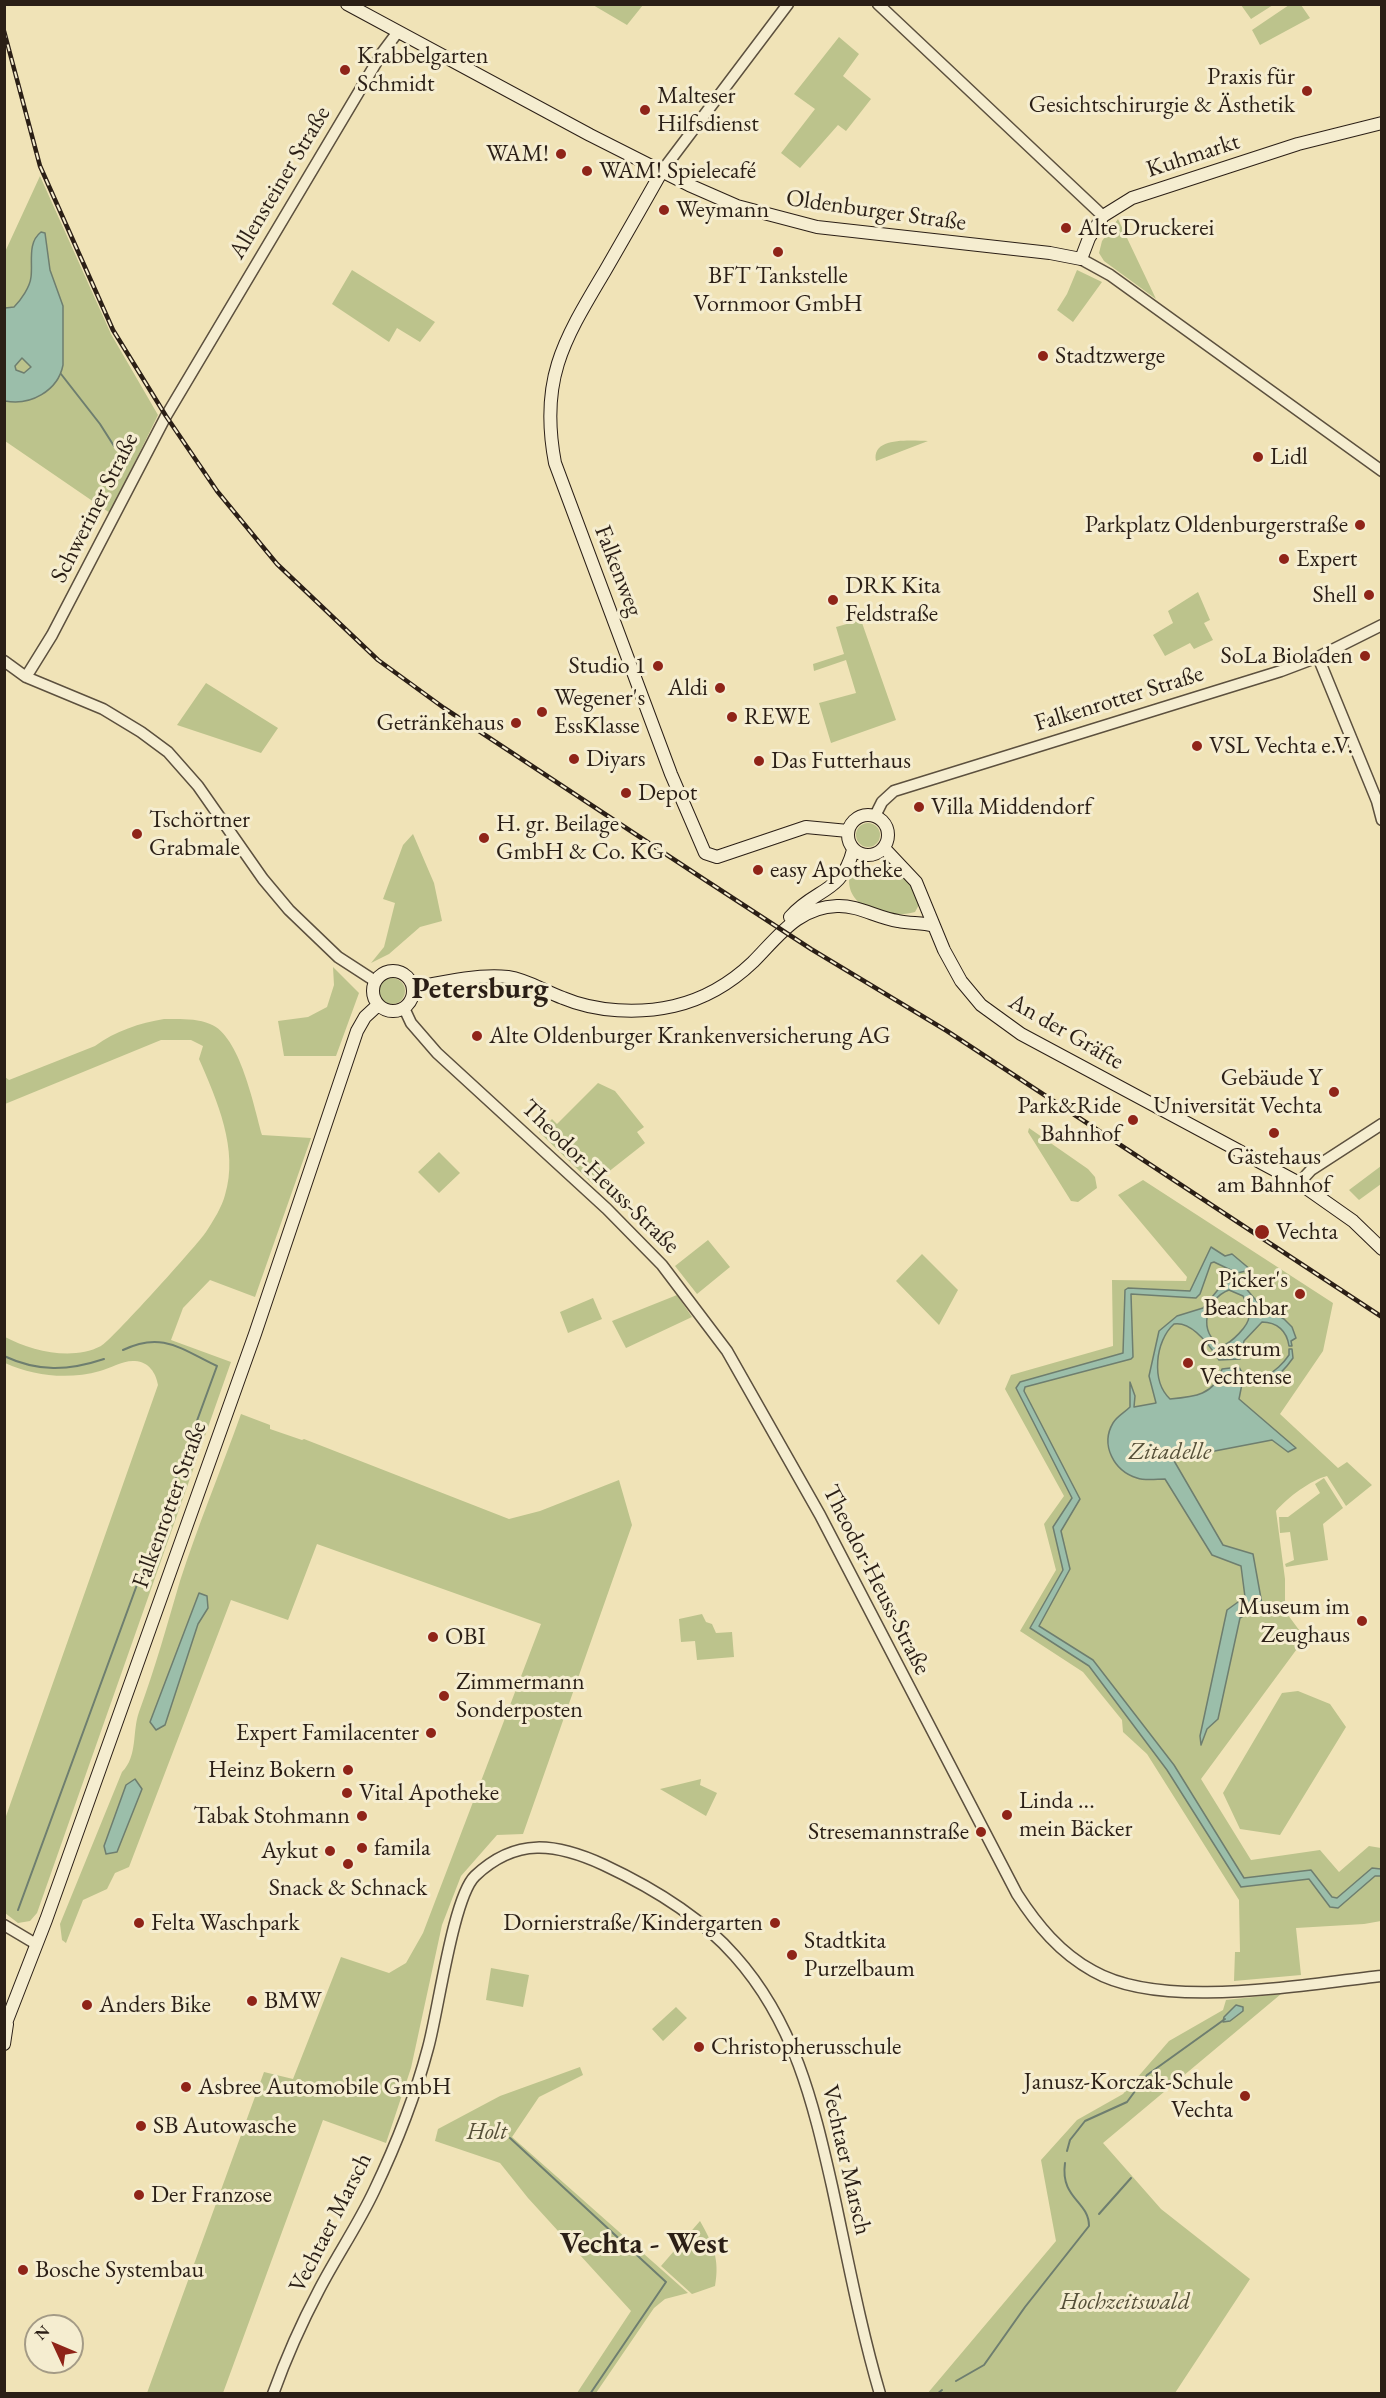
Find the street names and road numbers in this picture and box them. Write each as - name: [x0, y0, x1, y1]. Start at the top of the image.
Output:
- street label: Allensteiner Straße: [223, 101, 337, 265]
- street label: Kuhmarkt: [1143, 127, 1243, 185]
- street label: Oldenburger Straße: [784, 184, 968, 238]
- street label: Schweriner Straße: [45, 428, 145, 588]
- street label: Falkenweg: [587, 521, 649, 621]
- street label: Falkenrotter Straße: [1031, 660, 1207, 738]
- street label: An der Gräfte: [1003, 988, 1129, 1076]
- street label: Theodor-Heuss-Straße: [515, 1094, 685, 1260]
- street label: Falkenrotter Straße: [127, 1418, 213, 1592]
- street label: Theodor-Heuss-Straße: [816, 1480, 936, 1680]
- street label: Vechtaer Marsch: [815, 2082, 877, 2238]
- street label: Vechtaer Marsch: [283, 2148, 379, 2298]

